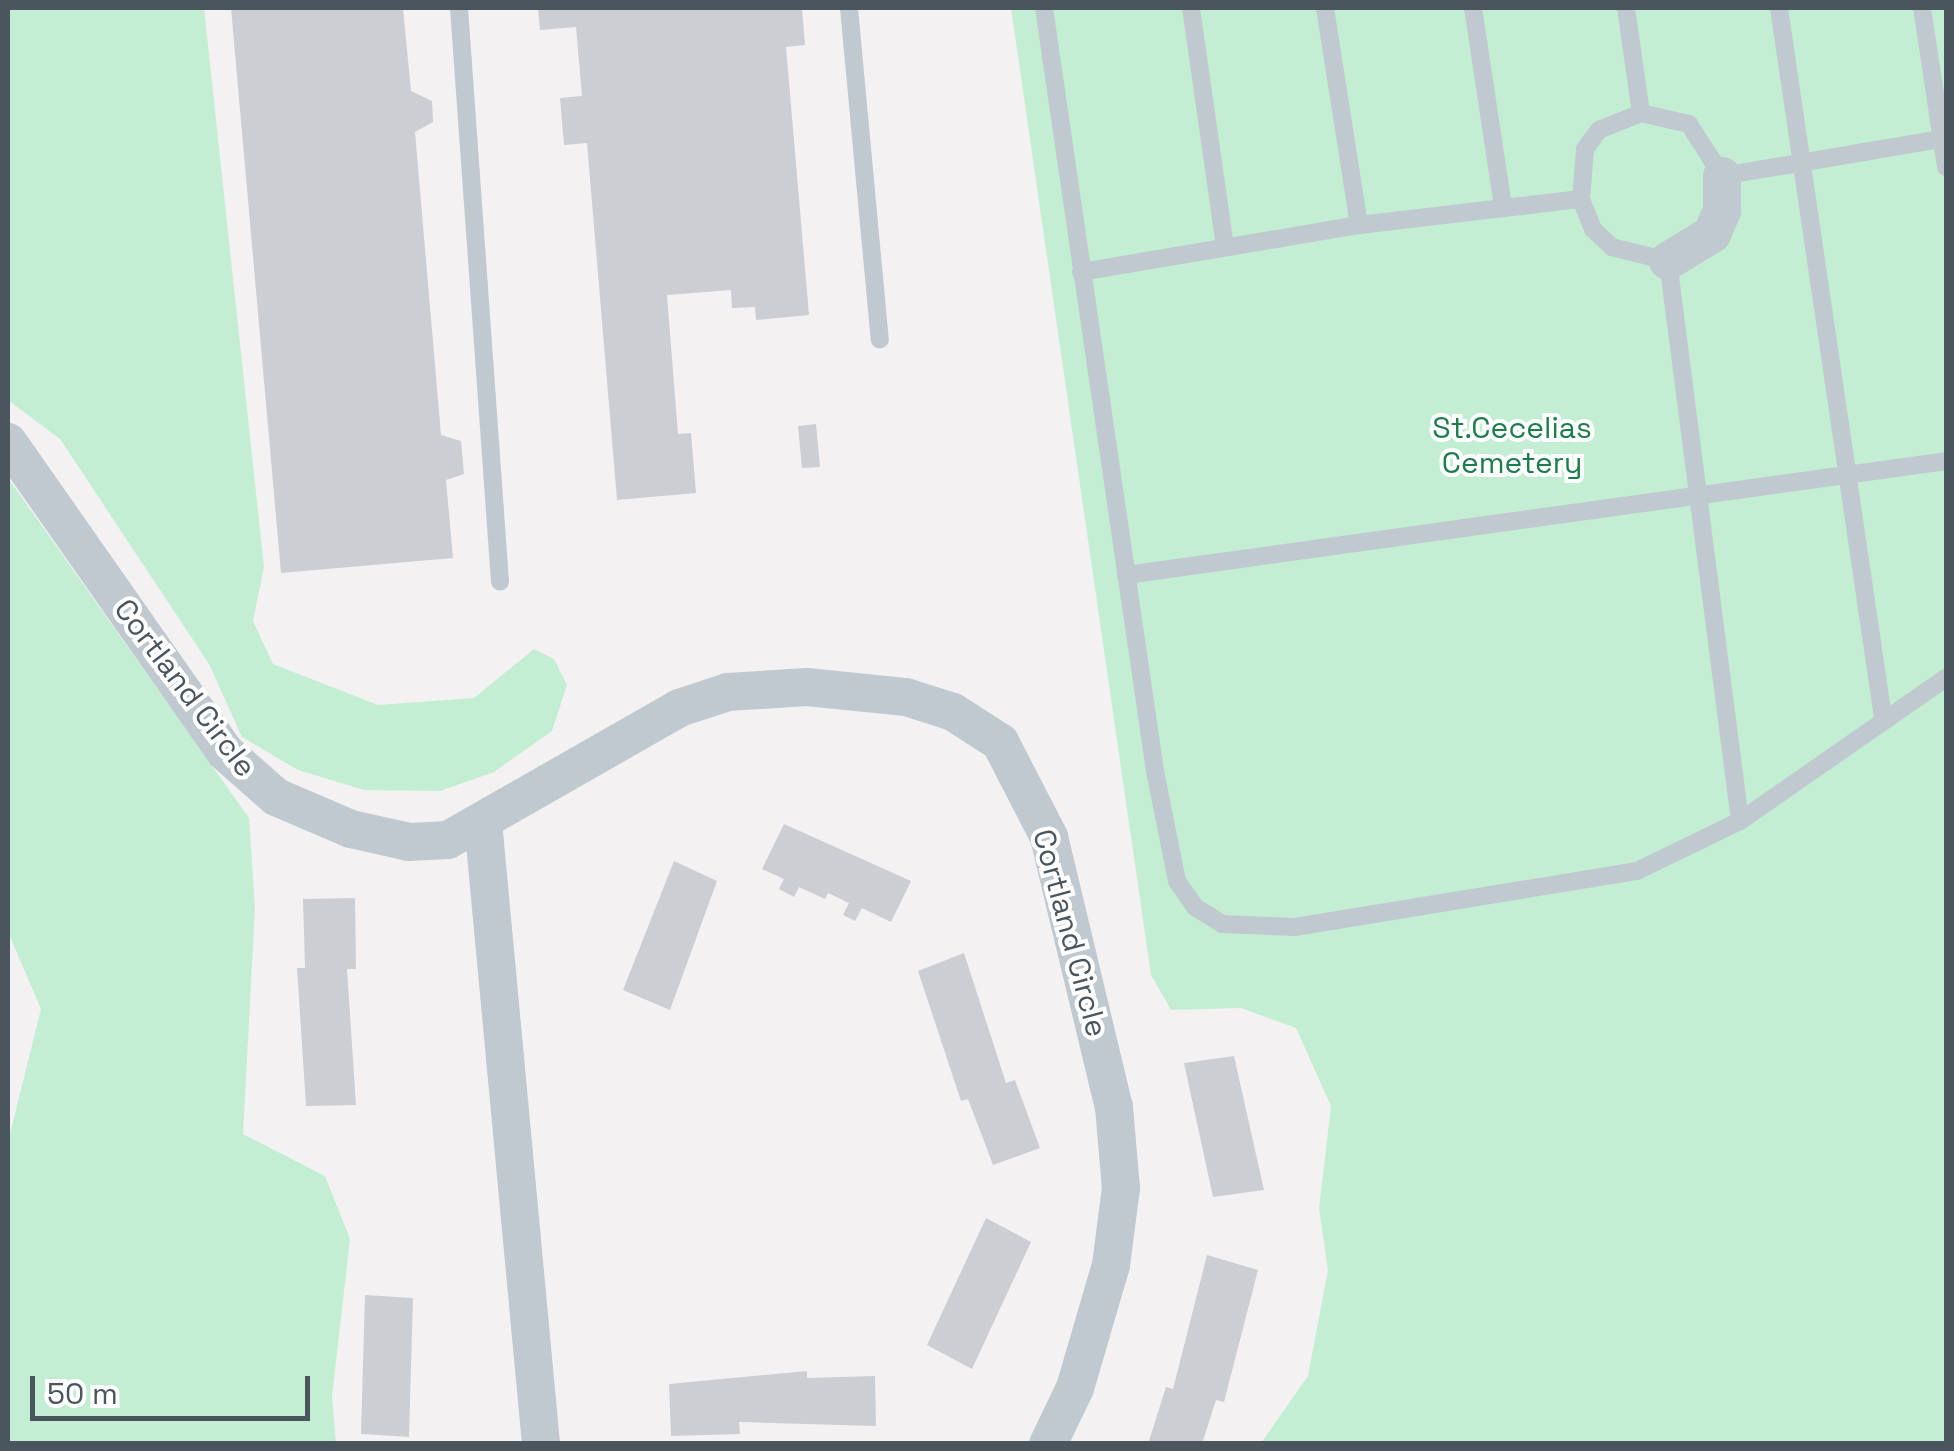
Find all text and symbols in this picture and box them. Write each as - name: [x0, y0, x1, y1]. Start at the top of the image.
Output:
- park label: St.Cecelias Cemetery: [1432, 410, 1592, 480]
- street label: Cortland Circle: [106, 592, 264, 784]
- street label: Cortland Circle: [1025, 825, 1115, 1041]
- scale bar: [35, 1356, 315, 1418]
- text: 50 m: [47, 1374, 118, 1413]

